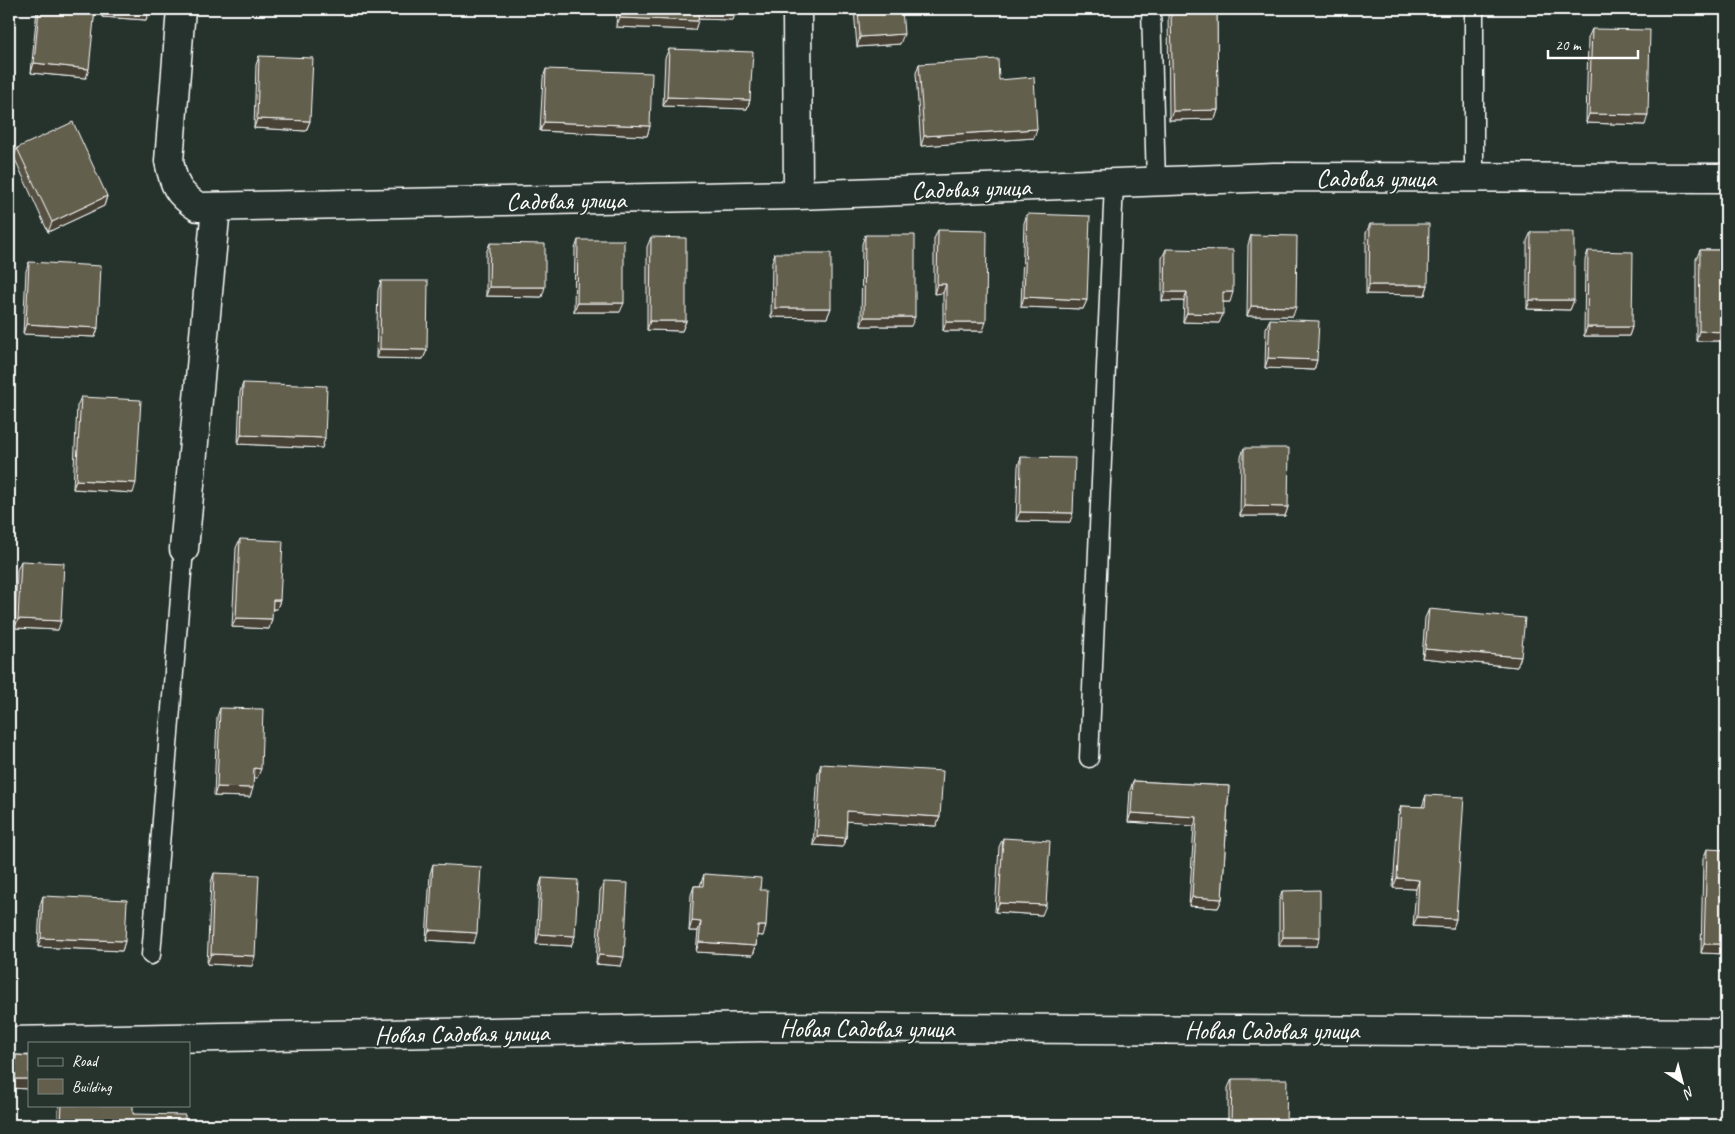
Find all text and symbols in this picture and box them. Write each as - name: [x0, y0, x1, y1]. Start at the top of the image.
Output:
- scale bar: [1548, 28, 1638, 60]
- text: 20 m: [1555, 36, 1582, 55]
- street label: Садовая улица: [1316, 163, 1438, 195]
- street label: Садовая улица: [911, 171, 1034, 207]
- street label: Садовая улица: [506, 184, 628, 218]
- street label: Новая Садовая улица: [780, 1013, 956, 1045]
- street label: Новая Садовая улица: [1185, 1015, 1361, 1047]
- street label: Новая Садовая улица: [374, 1016, 552, 1052]
- legend: [28, 1042, 190, 1106]
- text: Road: [72, 1052, 99, 1071]
- north arrow: [1658, 1056, 1708, 1106]
- text: Building: [72, 1078, 112, 1097]
- text: N: [1679, 1083, 1698, 1103]

